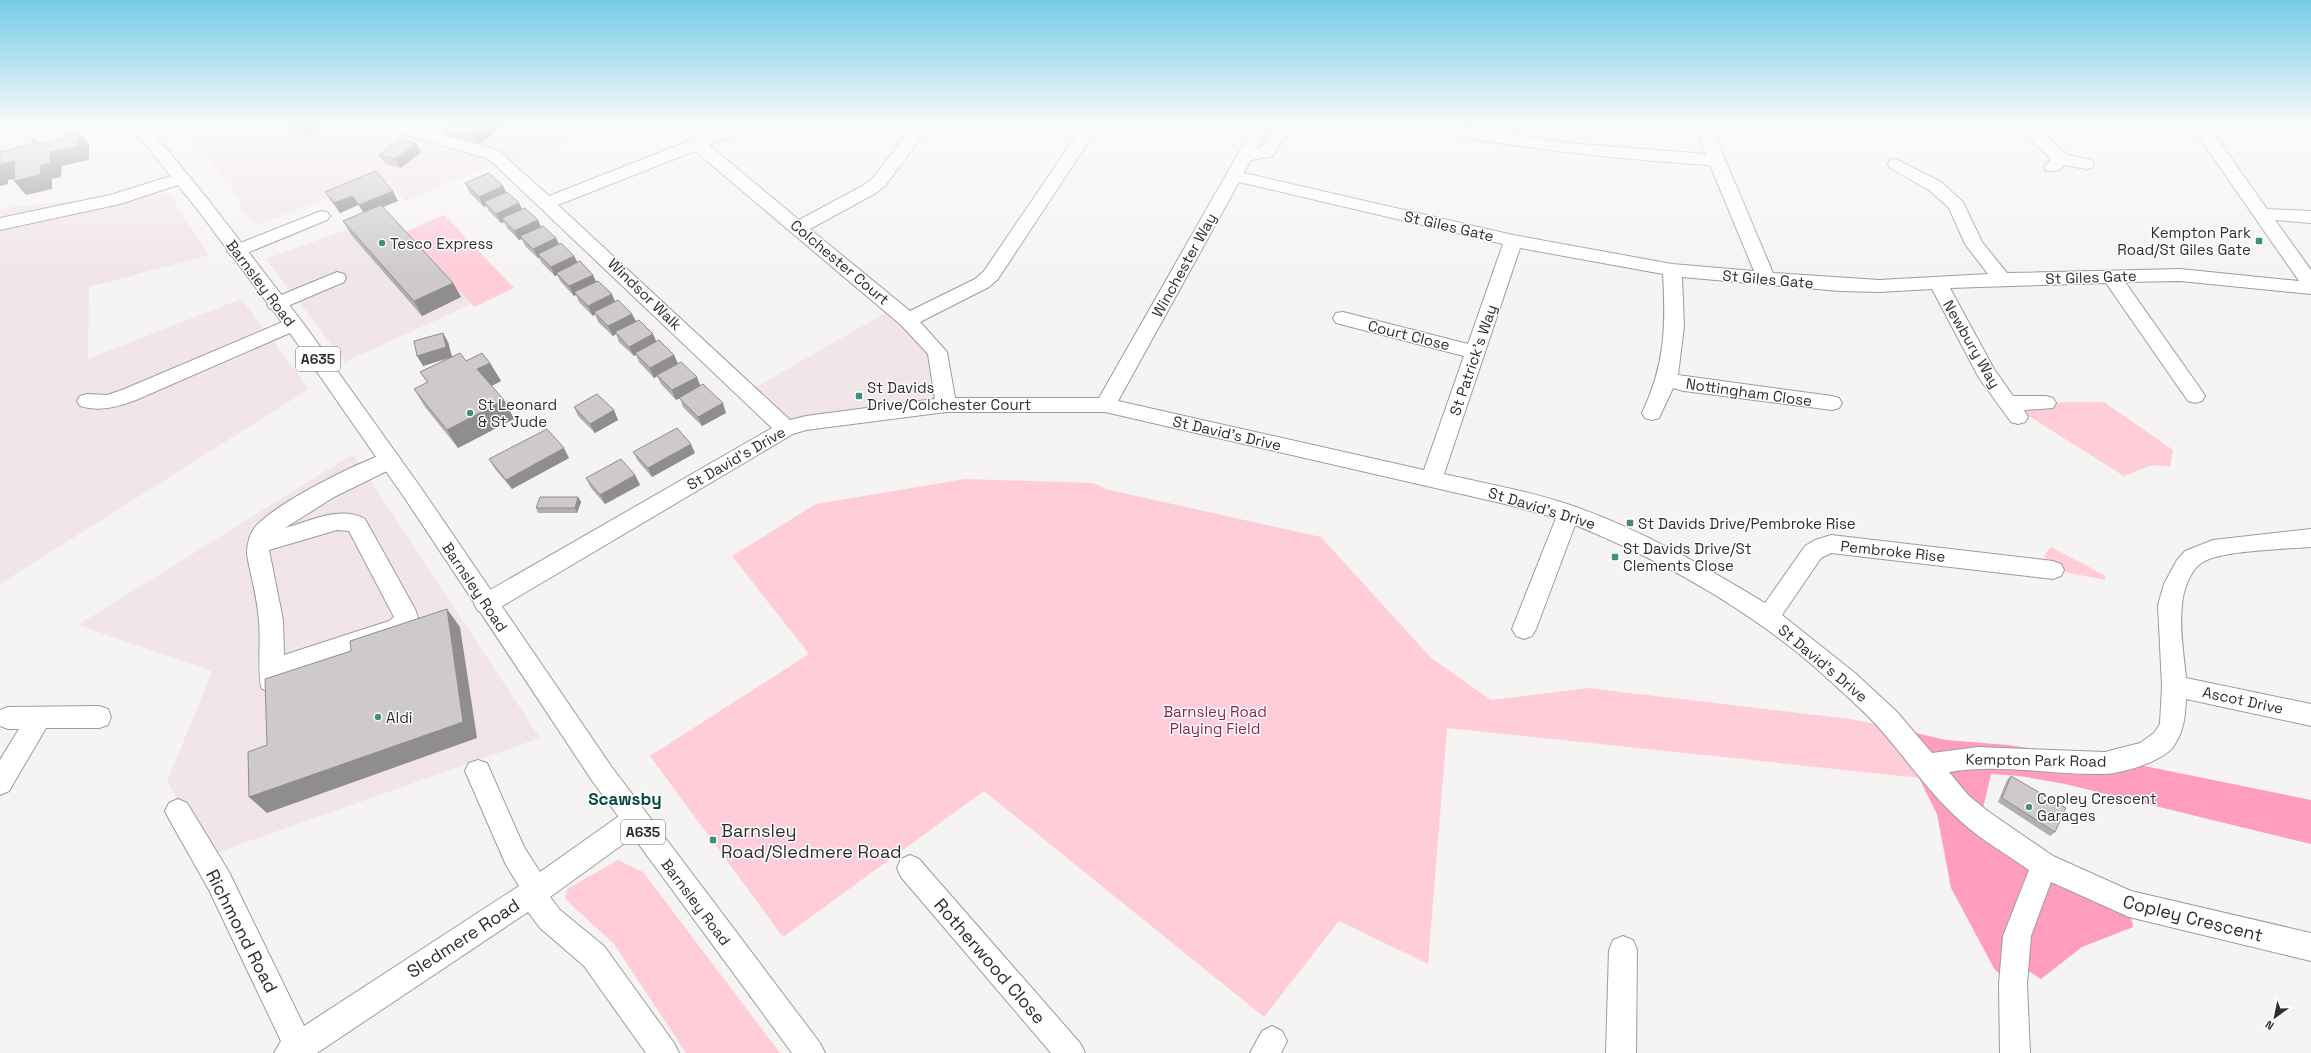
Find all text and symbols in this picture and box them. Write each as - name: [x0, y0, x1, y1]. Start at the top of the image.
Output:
- street label: St Giles Gate: [1402, 206, 1496, 246]
- street label: Winchester Way: [1148, 210, 1220, 320]
- street label: Colchester Court: [787, 215, 893, 309]
- place label: Kempton Park Road/St Giles Gate: [2117, 223, 2251, 259]
- place label: Tesco Express: [390, 234, 493, 253]
- street label: Barnsley Road: [222, 236, 300, 330]
- marker: Kempton Park Road/St Giles Gate: [2254, 236, 2264, 246]
- marker: Tesco Express: [377, 238, 387, 248]
- street label: Windsor Walk: [604, 254, 686, 334]
- street label: St Giles Gate: [1722, 266, 1814, 292]
- street label: St Giles Gate: [2045, 266, 2137, 288]
- street label: Newbury Way: [1939, 297, 2005, 391]
- street label: St Patrick's Way: [1445, 302, 1501, 418]
- street label: Court Close: [1366, 316, 1452, 354]
- road number: A635: [296, 347, 340, 371]
- street label: Nottingham Close: [1685, 374, 1814, 410]
- place label: St Davids Drive/Colchester Court: [867, 378, 1031, 414]
- marker: St Davids Drive/Colchester Court: [854, 391, 864, 401]
- place label: St Leonard & St Jude: [478, 395, 557, 431]
- marker: St Leonard & St Jude: [465, 408, 475, 418]
- street label: St David's Drive: [1171, 411, 1283, 455]
- street label: St David's Drive: [683, 422, 789, 494]
- street label: St David's Drive: [1486, 483, 1598, 533]
- place label: St Davids Drive/Pembroke Rise: [1638, 514, 1856, 533]
- marker: St Davids Drive/Pembroke Rise: [1625, 518, 1635, 528]
- street label: Pembroke Rise: [1840, 536, 1946, 566]
- street label: Barnsley Road: [438, 539, 512, 635]
- place label: St Davids Drive/St Clements Close: [1623, 539, 1752, 575]
- marker: St Davids Drive/St Clements Close: [1610, 552, 1620, 562]
- street label: St David's Drive: [1774, 620, 1872, 706]
- street label: Ascot Drive: [2201, 682, 2285, 718]
- park label: Barnsley Road Playing Field: [1163, 702, 1267, 738]
- place label: Aldi: [386, 708, 412, 727]
- marker: Aldi: [373, 712, 383, 722]
- street label: Kempton Park Road: [1965, 749, 2107, 771]
- district label: Scawsby: [588, 788, 662, 810]
- place label: Copley Crescent Garages: [2037, 789, 2157, 825]
- marker: Copley Crescent Garages: [2024, 802, 2034, 812]
- place label: Barnsley Road/Sledmere Road: [721, 819, 902, 863]
- road number: A635: [621, 820, 665, 844]
- marker: Barnsley Road/Sledmere Road: [708, 835, 718, 845]
- street label: Barnsley Road: [657, 855, 735, 949]
- street label: Richmond Road: [201, 865, 283, 997]
- street label: Copley Crescent: [2121, 889, 2265, 947]
- street label: Sledmere Road: [402, 893, 524, 983]
- street label: Rotherwood Close: [929, 894, 1051, 1028]
- north arrow: [2255, 997, 2295, 1037]
- text: N: [2263, 1018, 2276, 1033]

